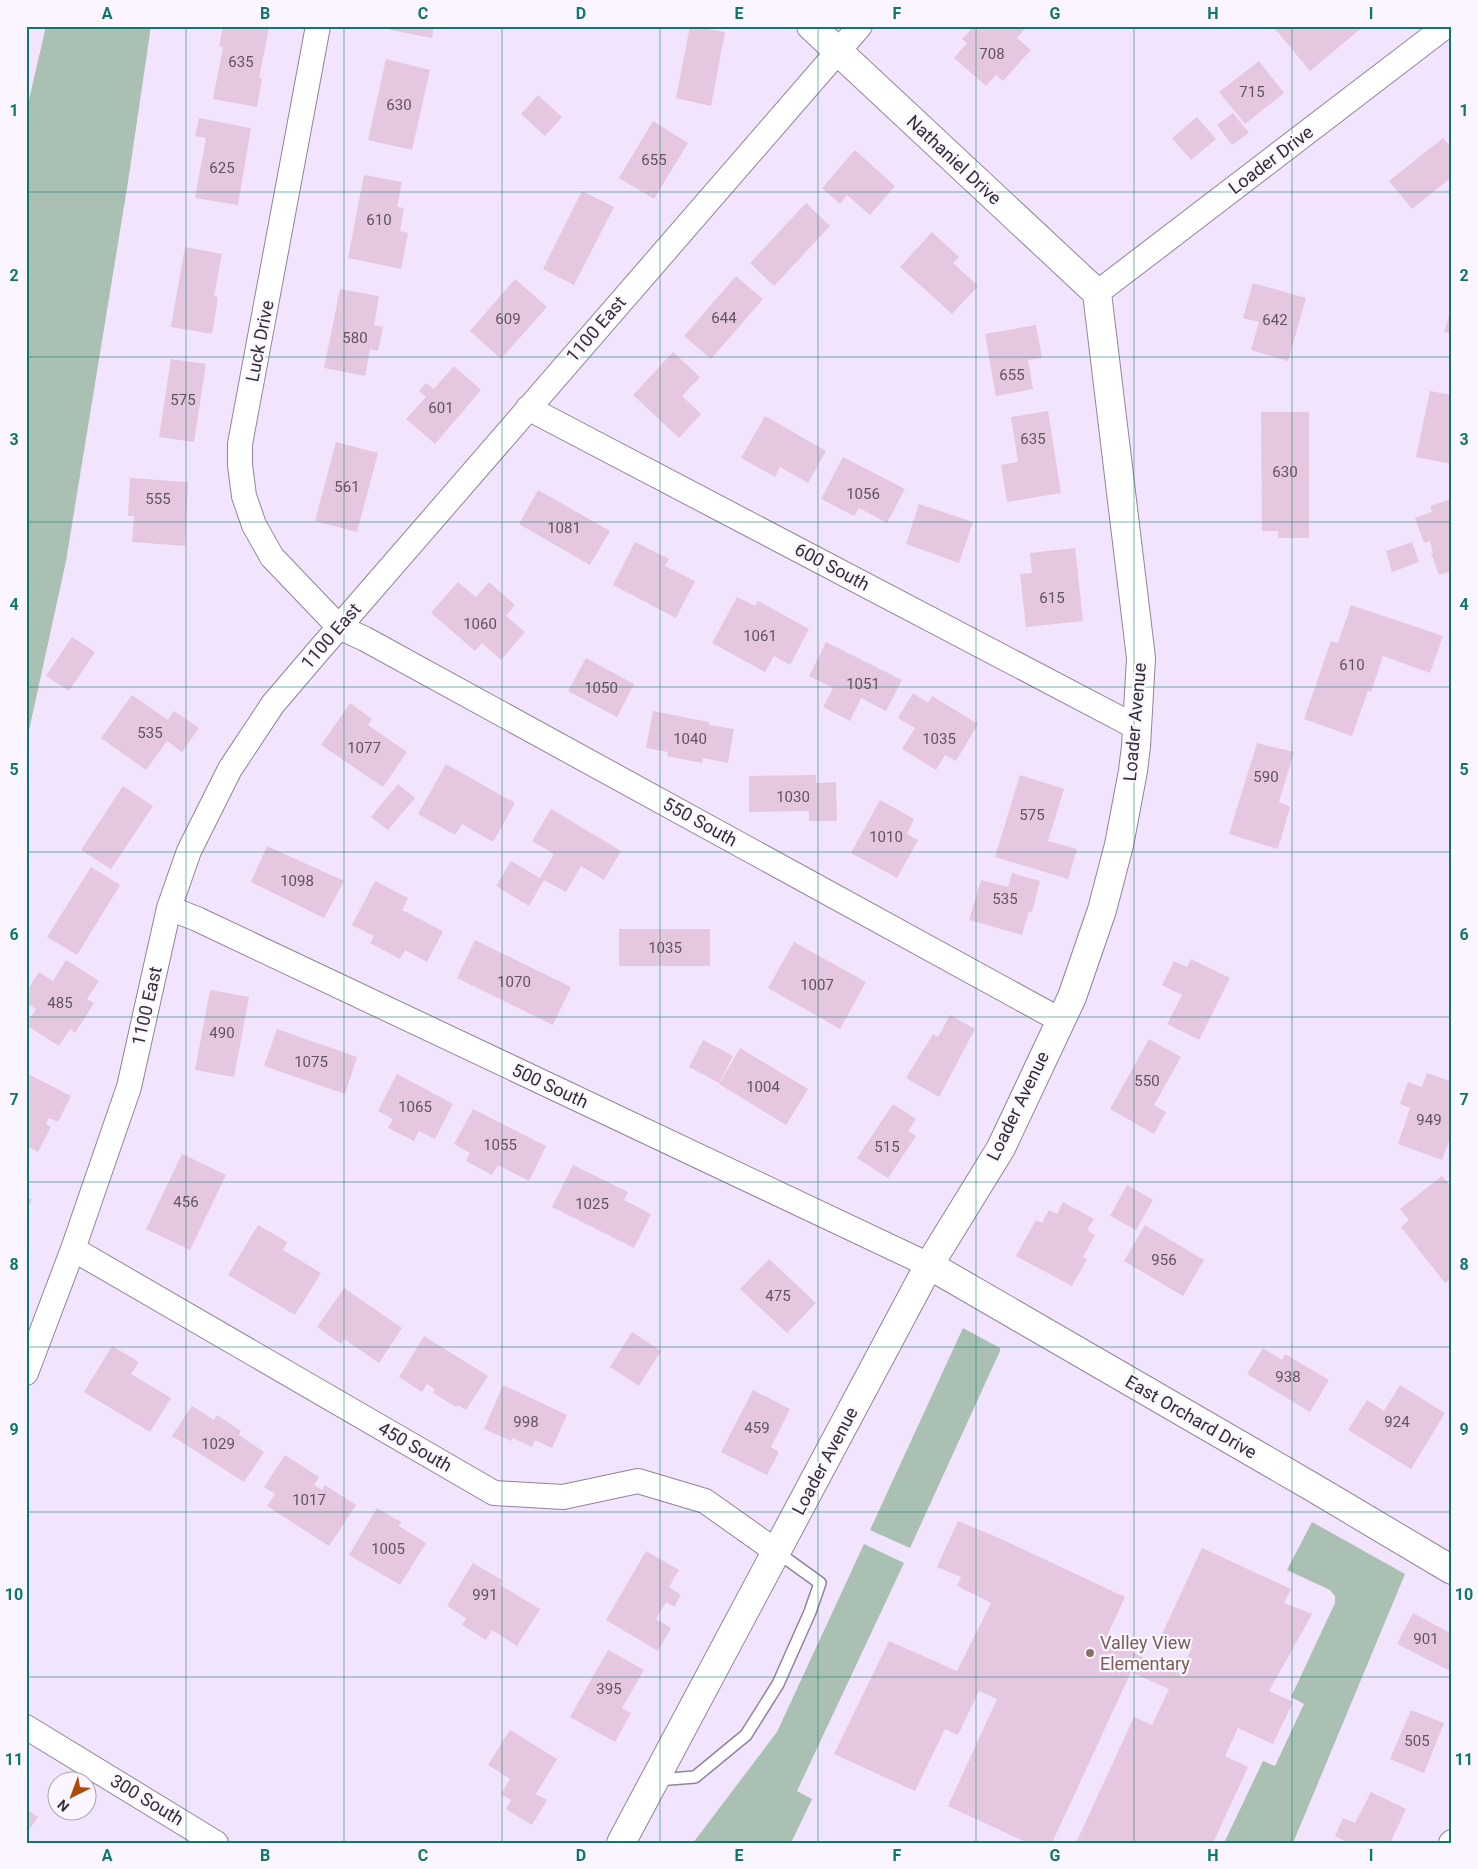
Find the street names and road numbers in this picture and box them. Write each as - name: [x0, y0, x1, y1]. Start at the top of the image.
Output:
- street label: Nathaniel Drive: [903, 111, 1006, 209]
- street label: Loader Drive: [1224, 121, 1317, 198]
- street label: 1100 East: [561, 291, 630, 366]
- street label: Luck Drive: [241, 298, 278, 383]
- street label: 600 South: [791, 538, 873, 595]
- street label: 1100 East: [296, 598, 365, 673]
- street label: Loader Avenue: [1119, 662, 1150, 782]
- street label: 550 South: [660, 793, 741, 851]
- street label: 1100 East: [127, 964, 166, 1047]
- street label: Loader Avenue: [982, 1048, 1053, 1164]
- street label: 500 South: [509, 1059, 592, 1112]
- street label: East Orchard Drive: [1122, 1370, 1261, 1463]
- street label: Loader Avenue: [787, 1403, 862, 1518]
- street label: 450 South: [375, 1417, 456, 1476]
- street label: 300 South: [107, 1770, 188, 1830]

